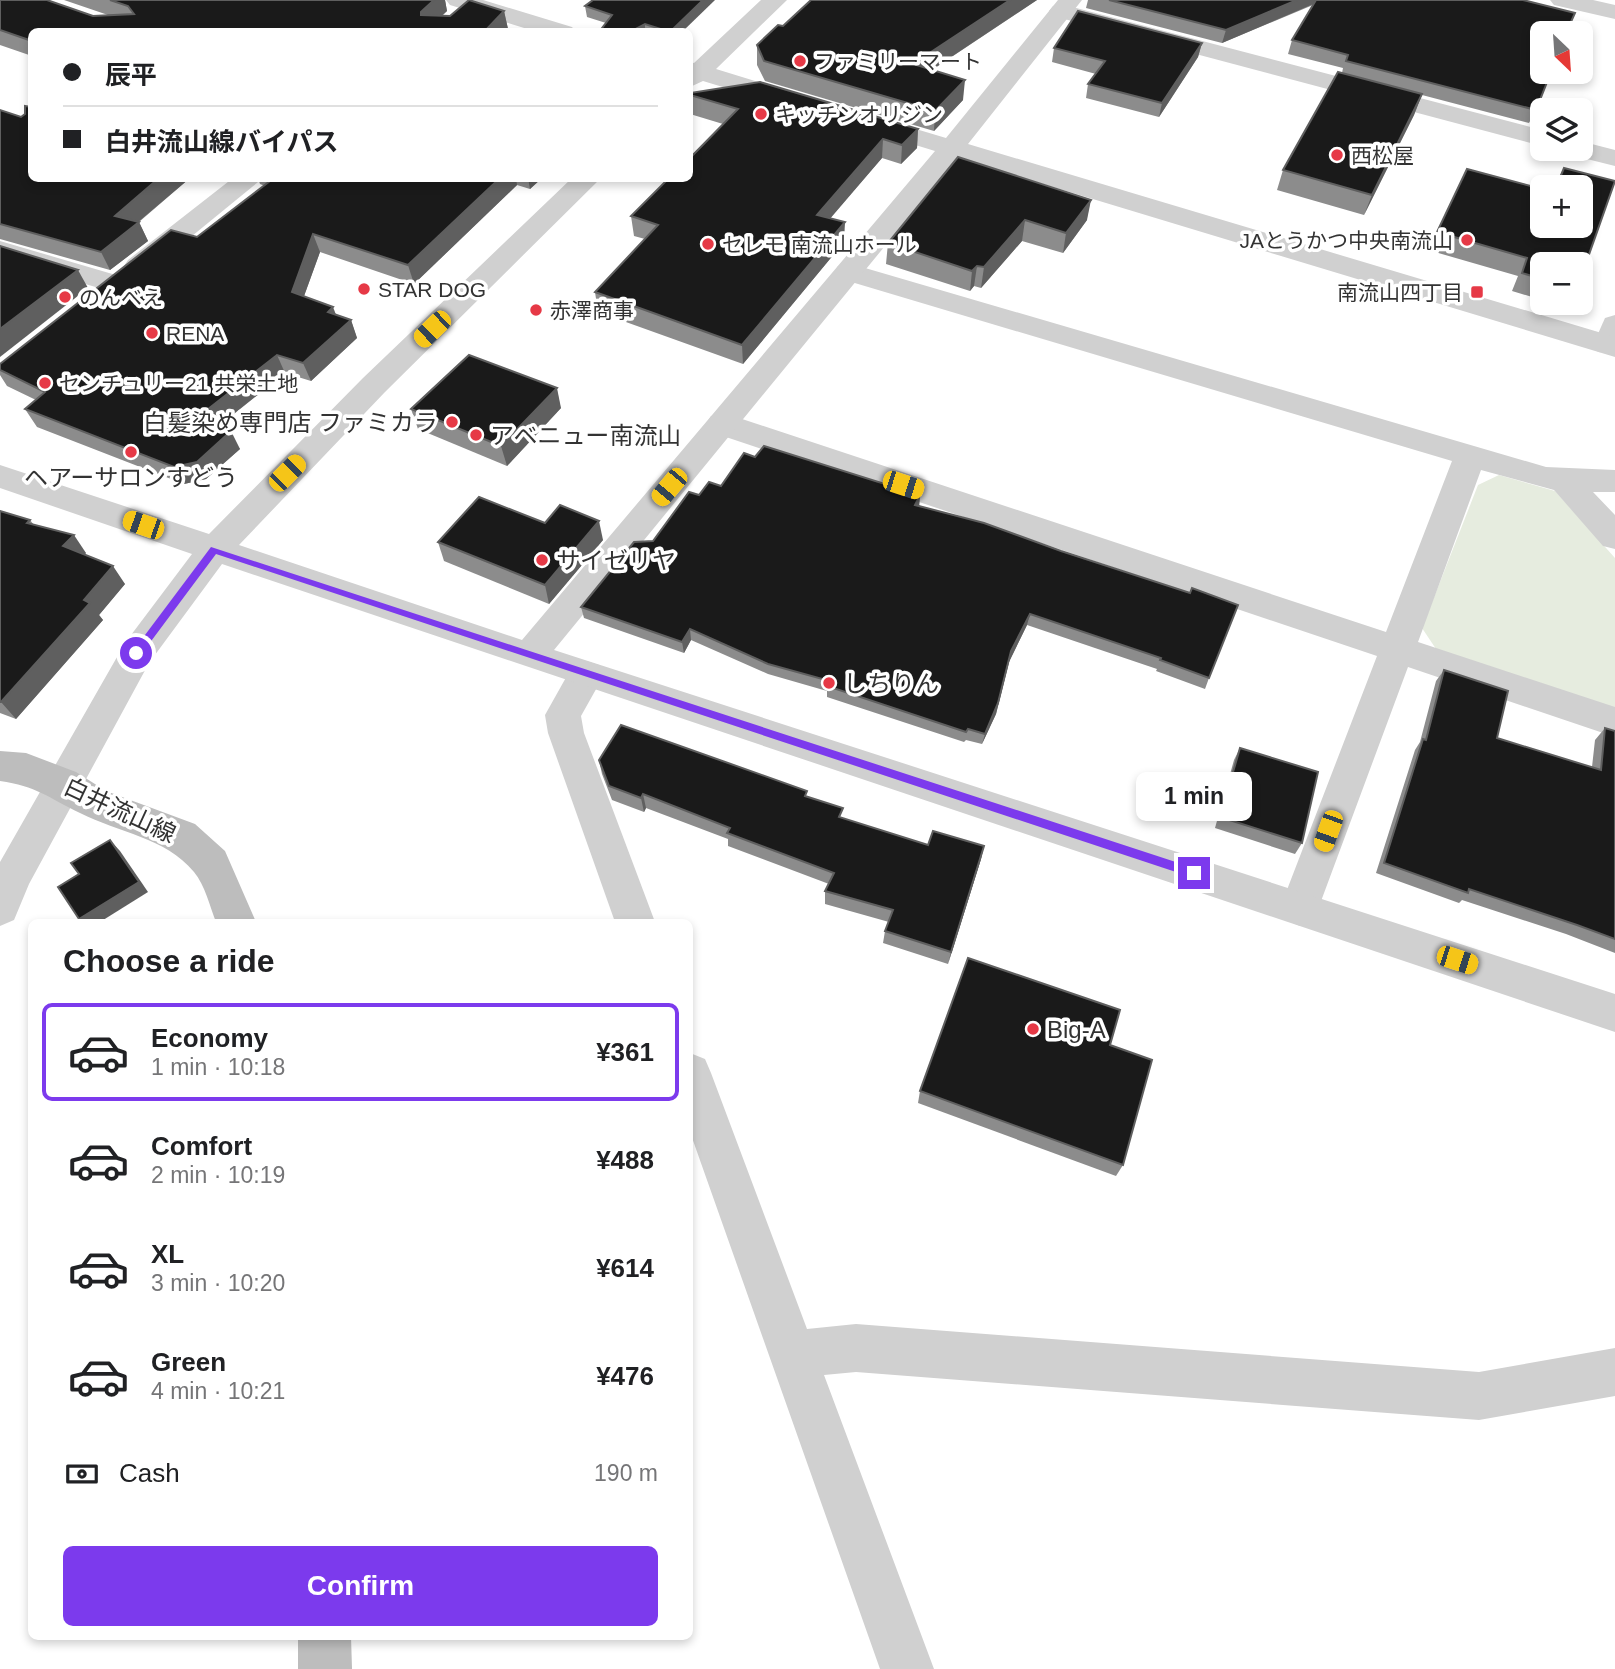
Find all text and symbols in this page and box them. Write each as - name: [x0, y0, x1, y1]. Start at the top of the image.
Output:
- north arrow: [1530, 21, 1592, 84]
- map controls: [1530, 21, 1593, 315]
- place label: ファミリーマート: [814, 50, 982, 73]
- marker: ファミリーマート: [792, 53, 808, 69]
- text: 辰平: [105, 60, 157, 90]
- button: layers: [1530, 98, 1593, 161]
- place label: キッチンオリジン: [775, 103, 943, 126]
- marker: キッチンオリジン: [753, 106, 769, 122]
- text: 白井流山線バイパス: [105, 127, 338, 157]
- place label: 西松屋: [1351, 144, 1414, 167]
- marker: 西松屋: [1329, 147, 1345, 163]
- button: +: [1530, 175, 1593, 238]
- place label: JAとうかつ中央南流山: [1239, 229, 1453, 252]
- marker: JAとうかつ中央南流山: [1459, 232, 1475, 248]
- place label: セレモ 南流山ホール: [722, 233, 917, 256]
- marker: セレモ 南流山ホール: [700, 236, 716, 252]
- button: −: [1530, 252, 1593, 315]
- place label: STAR DOG: [378, 278, 486, 301]
- marker: STAR DOG: [356, 281, 372, 297]
- place label: 南流山四丁目: [1337, 281, 1463, 304]
- marker: 南流山四丁目: [1469, 284, 1485, 300]
- place label: のんべえ: [79, 286, 163, 309]
- marker: のんべえ: [57, 289, 73, 305]
- place label: 赤澤商事: [550, 299, 634, 322]
- marker: 赤澤商事: [528, 302, 544, 318]
- car: [410, 307, 455, 351]
- place label: RENA: [166, 322, 224, 345]
- marker: RENA: [144, 325, 160, 341]
- place label: センチュリー21 共栄土地: [59, 372, 298, 395]
- marker: センチュリー21 共栄土地: [37, 375, 53, 391]
- place label: 白髪染め専門店 ファミカラ: [143, 409, 438, 436]
- marker: 白髪染め専門店 ファミカラ: [444, 414, 460, 430]
- place label: アベニュー南流山: [490, 422, 682, 449]
- marker: アベニュー南流山: [468, 427, 484, 443]
- marker: ヘアーサロンすどう: [123, 444, 139, 460]
- car: [265, 451, 310, 495]
- place label: ヘアーサロンすどう: [24, 464, 238, 491]
- car: [648, 464, 691, 510]
- car: [880, 469, 927, 501]
- car: [120, 508, 167, 542]
- place label: サイゼリヤ: [556, 547, 676, 574]
- marker: サイゼリヤ: [534, 552, 550, 568]
- route start: [120, 637, 152, 669]
- place label: しちりん: [843, 670, 939, 697]
- marker: しちりん: [821, 675, 837, 691]
- street label: 白井流山線: [60, 772, 180, 848]
- callout: 1 min: [1136, 772, 1252, 820]
- text: 1 min: [1164, 783, 1224, 809]
- car: [1311, 808, 1346, 854]
- route end: [1178, 857, 1210, 889]
- text: Choose a ride: [63, 943, 275, 979]
- car: [1434, 944, 1481, 976]
- place label: Big-A: [1047, 1016, 1106, 1043]
- icon: car: [67, 1021, 130, 1084]
- marker: Big-A: [1025, 1021, 1041, 1037]
- text: Economy: [151, 1023, 268, 1053]
- text: ¥361: [596, 1037, 654, 1067]
- text: 1 min · 10:18: [151, 1054, 285, 1080]
- icon: car: [67, 1129, 130, 1192]
- text: Comfort: [151, 1131, 252, 1161]
- text: ¥488: [596, 1145, 654, 1175]
- text: 2 min · 10:19: [151, 1162, 285, 1188]
- icon: car: [67, 1237, 130, 1300]
- text: XL: [151, 1239, 184, 1269]
- text: ¥614: [596, 1253, 654, 1283]
- text: 3 min · 10:20: [151, 1270, 285, 1296]
- icon: car: [67, 1345, 130, 1408]
- text: Green: [151, 1347, 226, 1377]
- text: ¥476: [596, 1361, 654, 1391]
- text: 4 min · 10:21: [151, 1378, 285, 1404]
- icon: cash: [63, 1455, 101, 1493]
- text: Cash: [119, 1458, 180, 1488]
- text: 190 m: [594, 1460, 658, 1486]
- button: Confirm: [63, 1546, 658, 1626]

